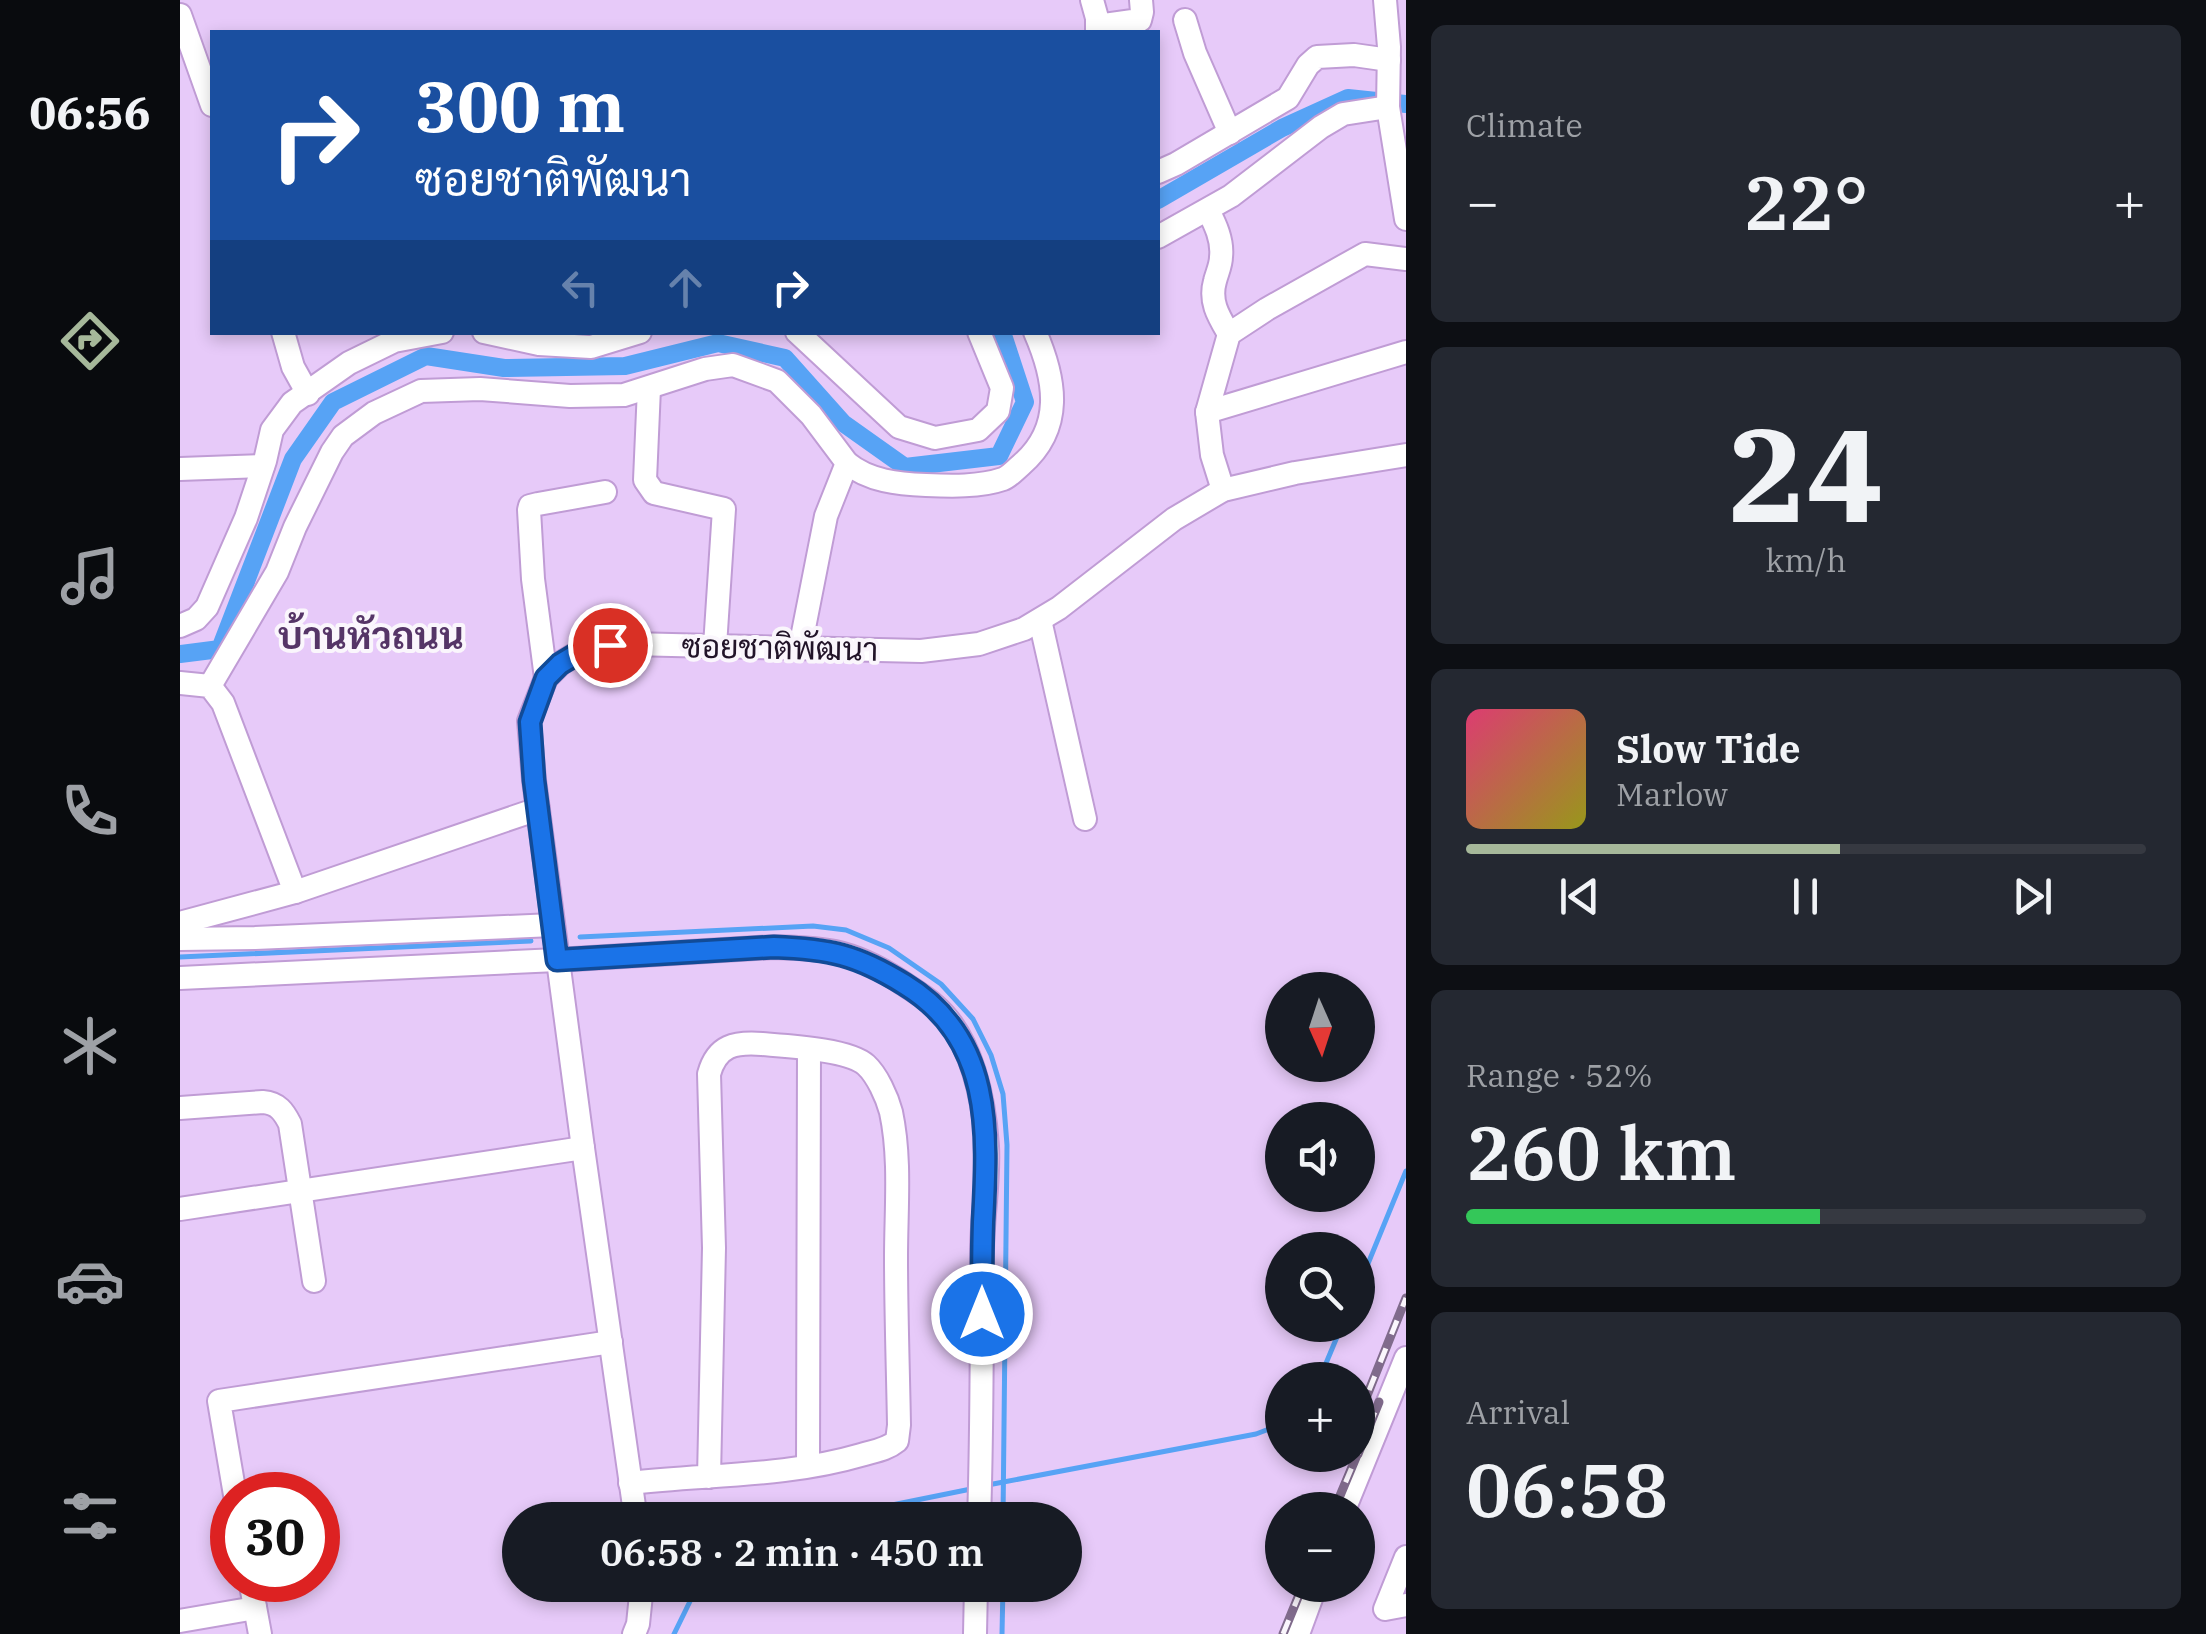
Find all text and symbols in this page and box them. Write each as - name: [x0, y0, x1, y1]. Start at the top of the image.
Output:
- text: 300 m: [415, 60, 625, 151]
- icon: right: [250, 70, 380, 200]
- text: 06:56: [29, 83, 151, 141]
- text: Climate: [1466, 104, 1583, 146]
- text: ซอยชาติพัฒนา: [415, 150, 692, 208]
- text: 22°: [1743, 153, 1869, 251]
- text: −: [1466, 166, 1499, 237]
- text: +: [2113, 166, 2146, 237]
- icon: left: [553, 260, 608, 315]
- icon: ahead: [658, 260, 713, 315]
- icon: right: [763, 260, 818, 315]
- icon: directions: [55, 306, 125, 376]
- text: 24: [1728, 389, 1884, 558]
- text: km/h: [1766, 539, 1846, 581]
- icon: music: [55, 541, 125, 611]
- pin: [568, 603, 653, 688]
- district label: บ้านหัวถนน: [278, 610, 464, 659]
- icon: arrive: [583, 618, 638, 673]
- street label: ซอยชาติพัฒนา: [681, 624, 879, 670]
- text: Slow Tide: [1616, 724, 1801, 773]
- text: Marlow: [1616, 773, 1728, 815]
- icon: phone: [55, 776, 125, 846]
- icon: previous: [1552, 869, 1607, 924]
- icon: pause: [1778, 869, 1833, 924]
- icon: next: [2005, 869, 2060, 924]
- north arrow: [1265, 972, 1375, 1082]
- map controls: [1265, 972, 1375, 1602]
- icon: climate: [55, 1011, 125, 1081]
- text: Range · 52%: [1466, 1054, 1653, 1096]
- button: sound: [1265, 1102, 1375, 1212]
- text: 260 km: [1466, 1103, 1737, 1201]
- button: search: [1265, 1232, 1375, 1342]
- icon: car: [55, 1246, 125, 1316]
- position arrow: [930, 1262, 1034, 1366]
- button: +: [1265, 1362, 1375, 1472]
- text: Arrival: [1466, 1391, 1570, 1433]
- text: 06:58: [1466, 1440, 1668, 1538]
- speed limit sign: 30: [210, 1472, 340, 1602]
- icon: filters: [55, 1481, 125, 1551]
- button: −: [1265, 1492, 1375, 1602]
- text: 06:58 · 2 min · 450 m: [600, 1527, 984, 1576]

